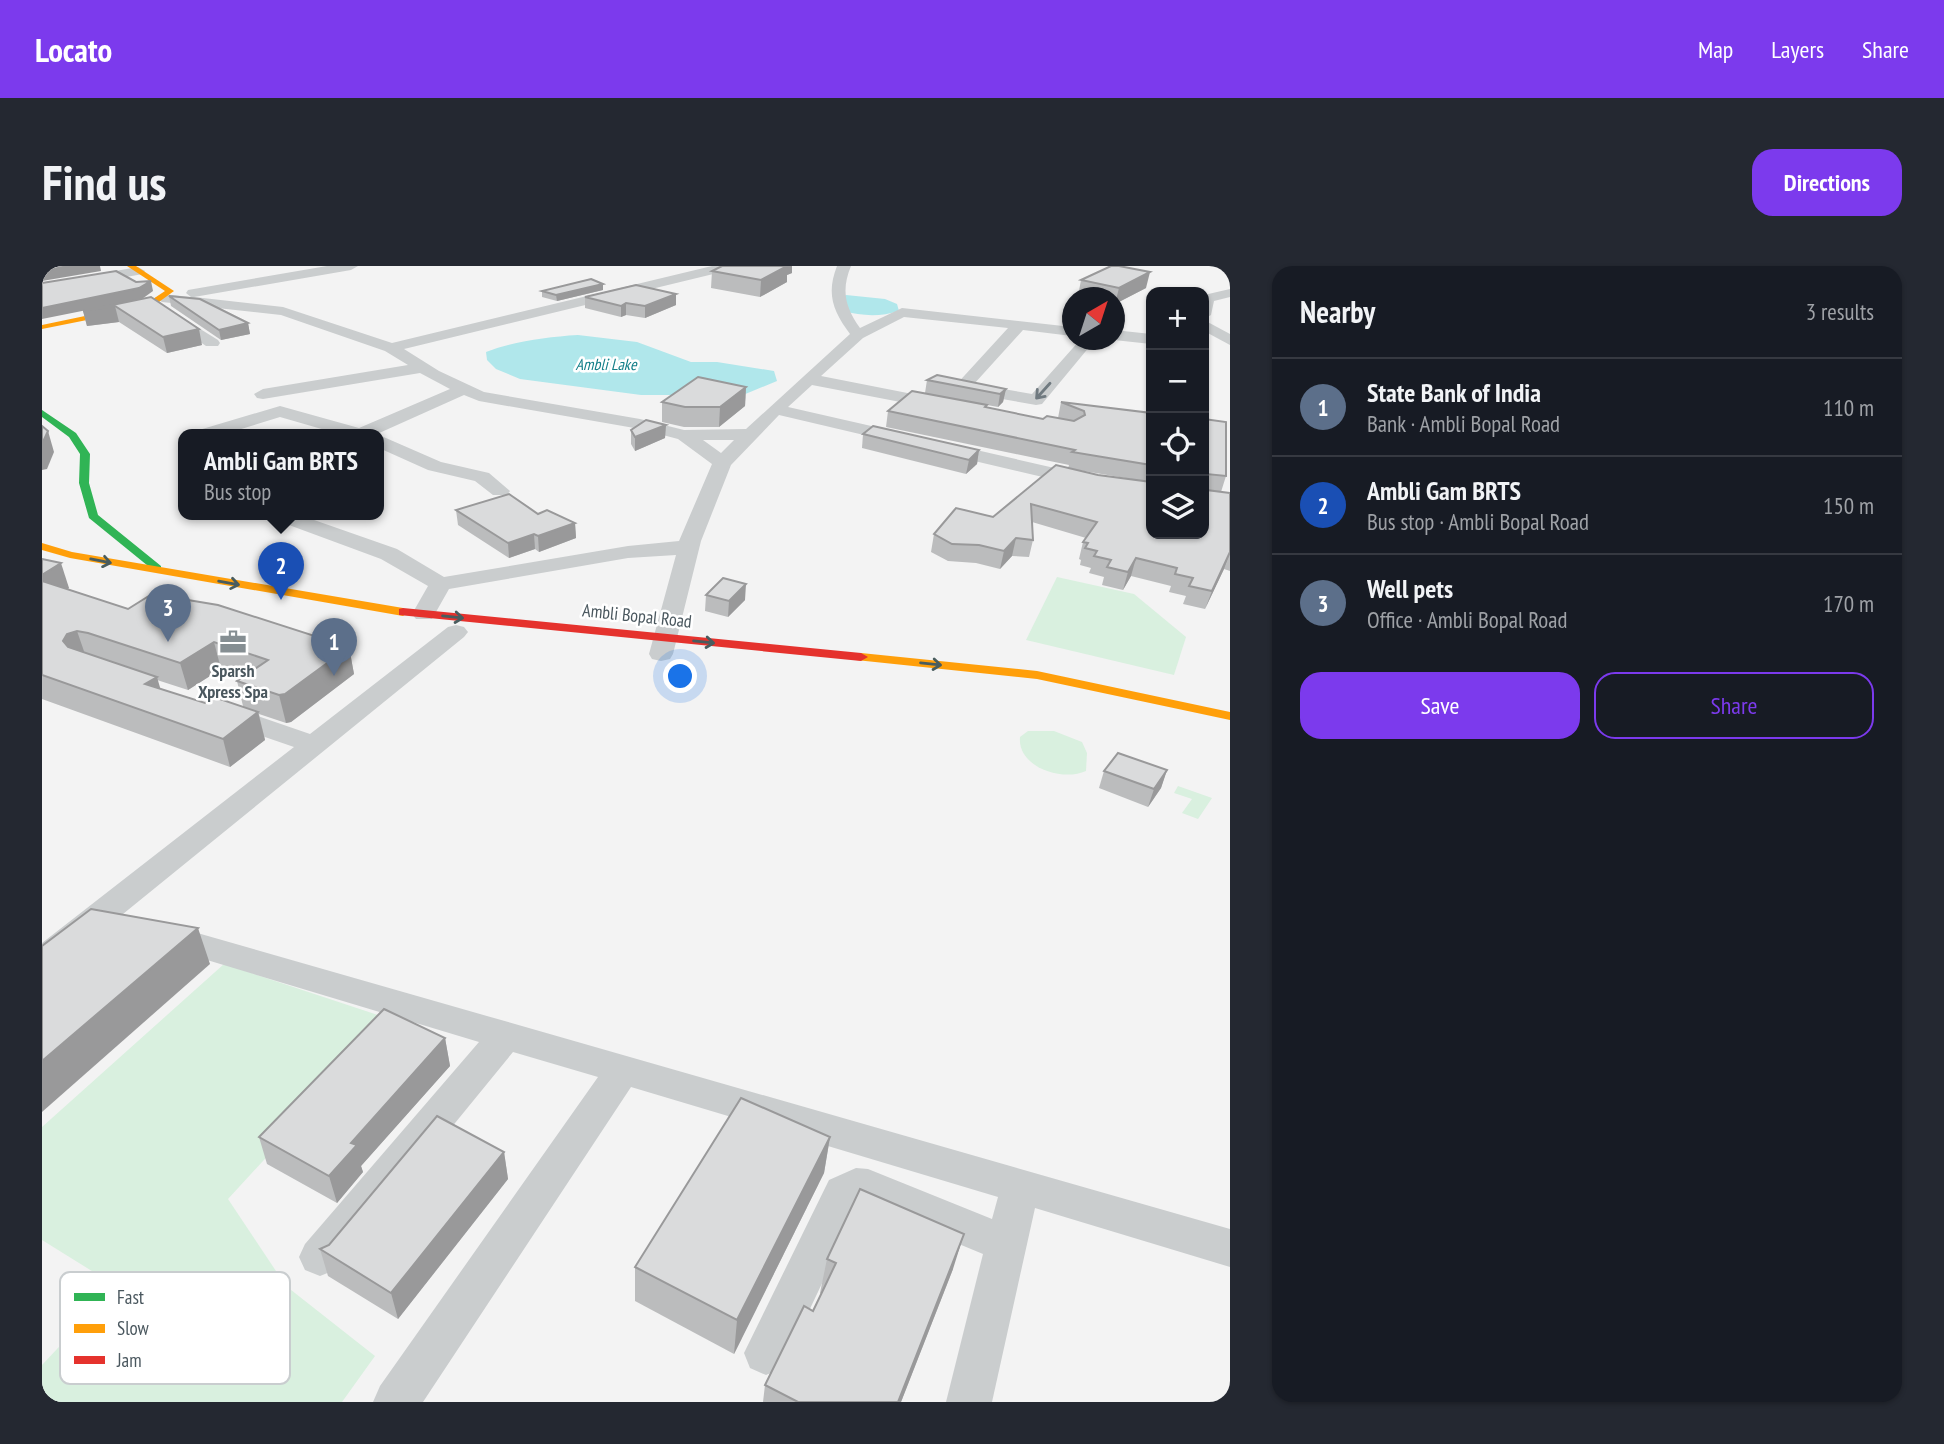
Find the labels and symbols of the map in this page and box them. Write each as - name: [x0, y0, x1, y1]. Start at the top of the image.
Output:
- north arrow: [1062, 287, 1125, 350]
- water label: Ambli Lake: [576, 354, 638, 374]
- one-way arrow: [1035, 382, 1051, 400]
- pin: 2: [258, 542, 304, 600]
- one-way arrow: [89, 554, 112, 568]
- one-way arrow: [217, 577, 240, 590]
- pin: 3: [145, 584, 191, 642]
- street label: Ambli Bopal Road: [581, 598, 693, 633]
- one-way arrow: [442, 611, 464, 624]
- pin: 1: [311, 618, 357, 676]
- office icon: Sparsh Xpress Spa: [218, 627, 248, 657]
- one-way arrow: [692, 636, 715, 649]
- one-way arrow: [919, 658, 941, 671]
- place label: Sparsh Xpress Spa: [198, 659, 268, 703]
- your location: [663, 659, 697, 693]
- legend: [60, 1272, 290, 1384]
- text: Fast: [117, 1285, 145, 1309]
- text: Slow: [117, 1316, 150, 1340]
- text: Jam: [116, 1348, 142, 1372]

